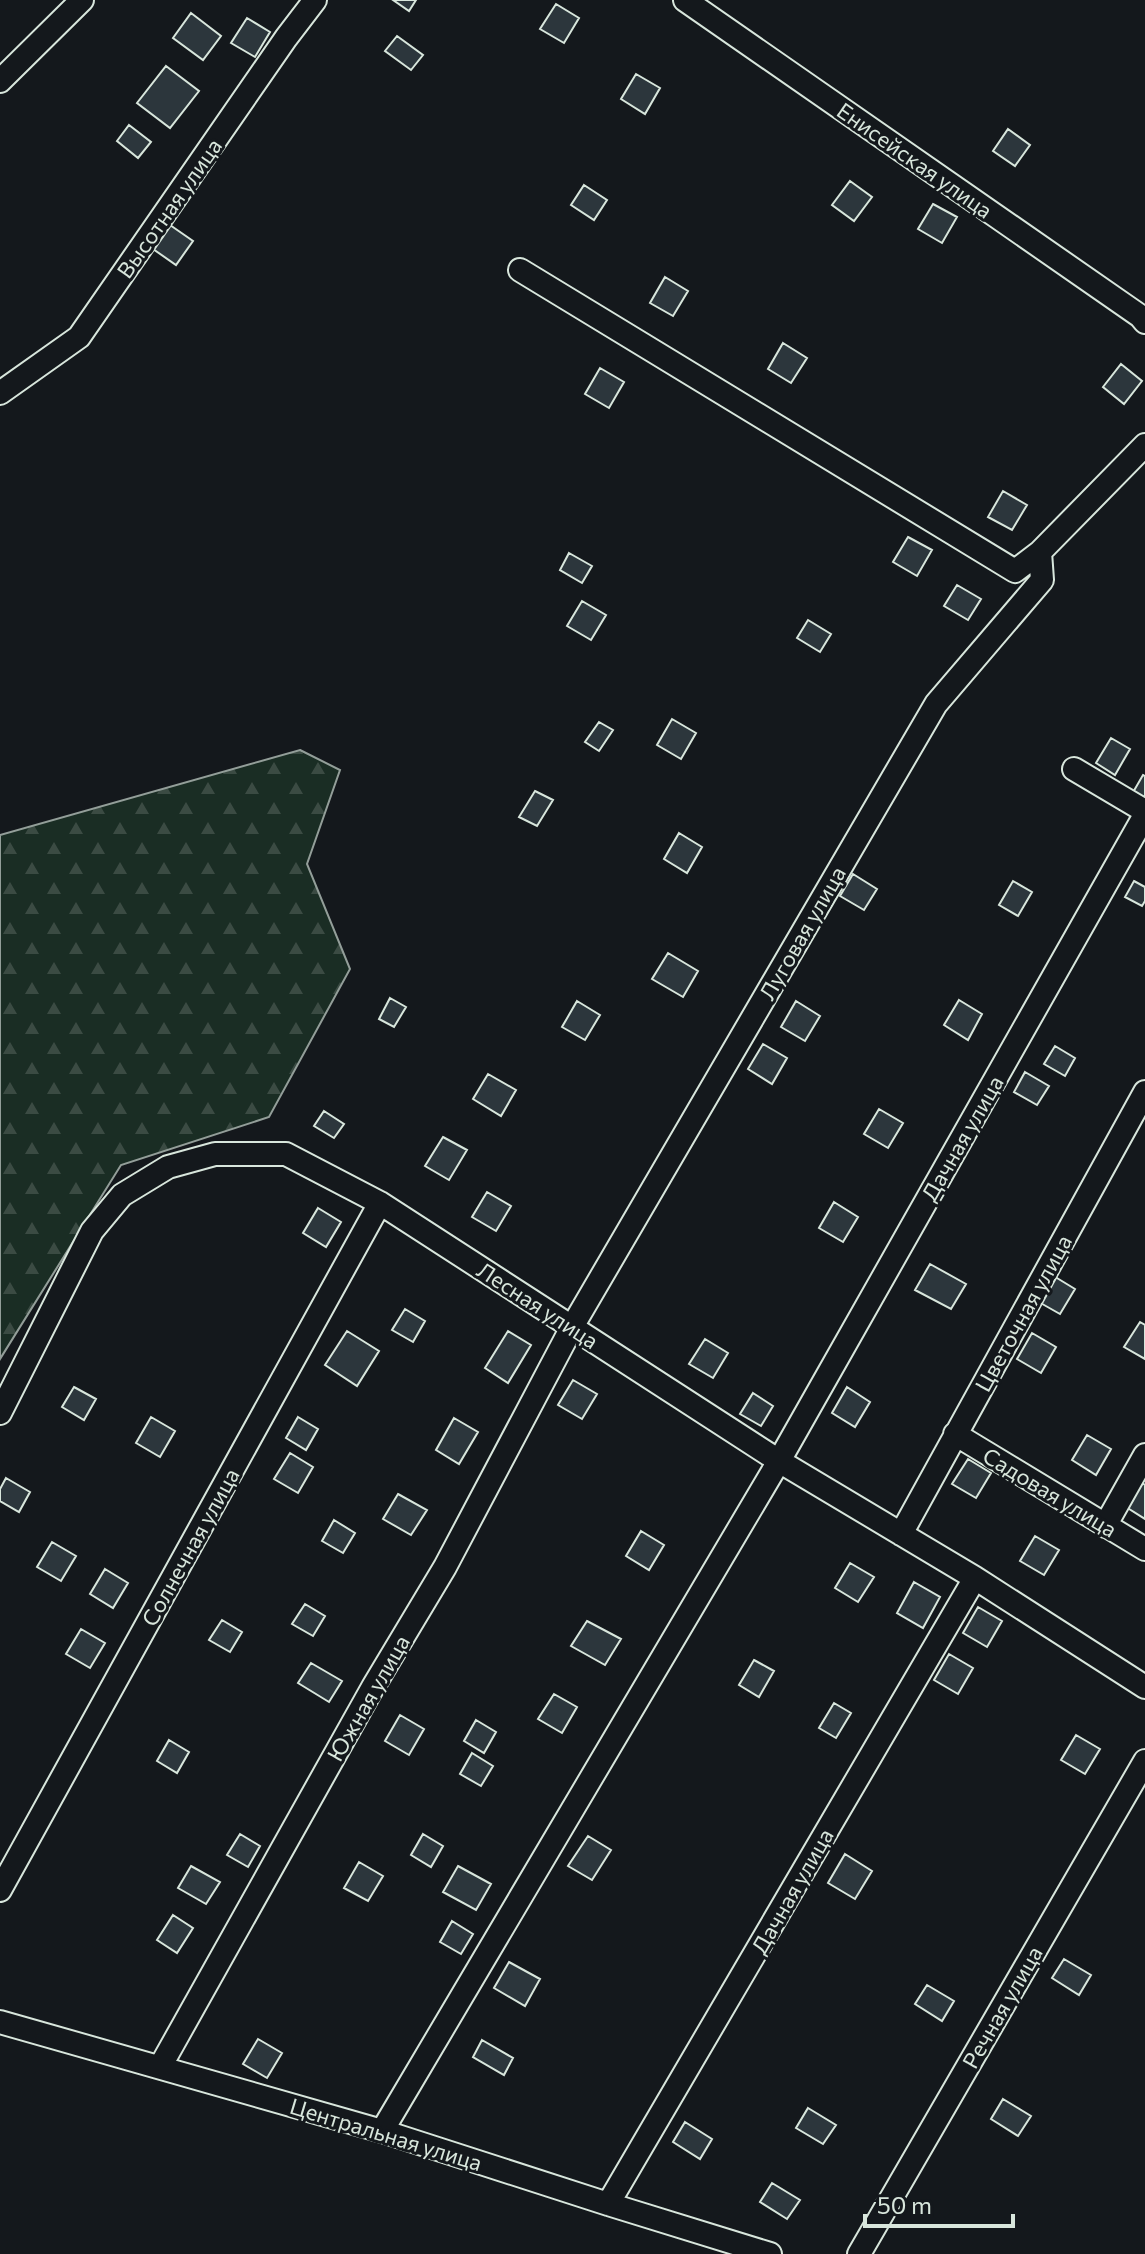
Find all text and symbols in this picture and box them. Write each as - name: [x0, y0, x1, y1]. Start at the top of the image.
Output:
- street label: Енисейская улица: [832, 96, 998, 224]
- street label: Высотная улица: [111, 133, 227, 283]
- street label: Луговая улица: [753, 861, 851, 1005]
- street label: Дачная улица: [915, 1071, 1009, 1205]
- street label: Цветочная улица: [969, 1230, 1077, 1396]
- street label: Лесная улица: [472, 1256, 604, 1354]
- street label: Садовая улица: [978, 1441, 1122, 1543]
- street label: Солнечная улица: [135, 1463, 245, 1631]
- street label: Южная улица: [321, 1630, 415, 1766]
- street label: Дачная улица: [745, 1824, 839, 1958]
- street label: Речная улица: [956, 1941, 1048, 2073]
- street label: Центральная улица: [287, 2092, 485, 2176]
- scale bar: [865, 2178, 1013, 2228]
- text: 50 m: [877, 2190, 932, 2219]

